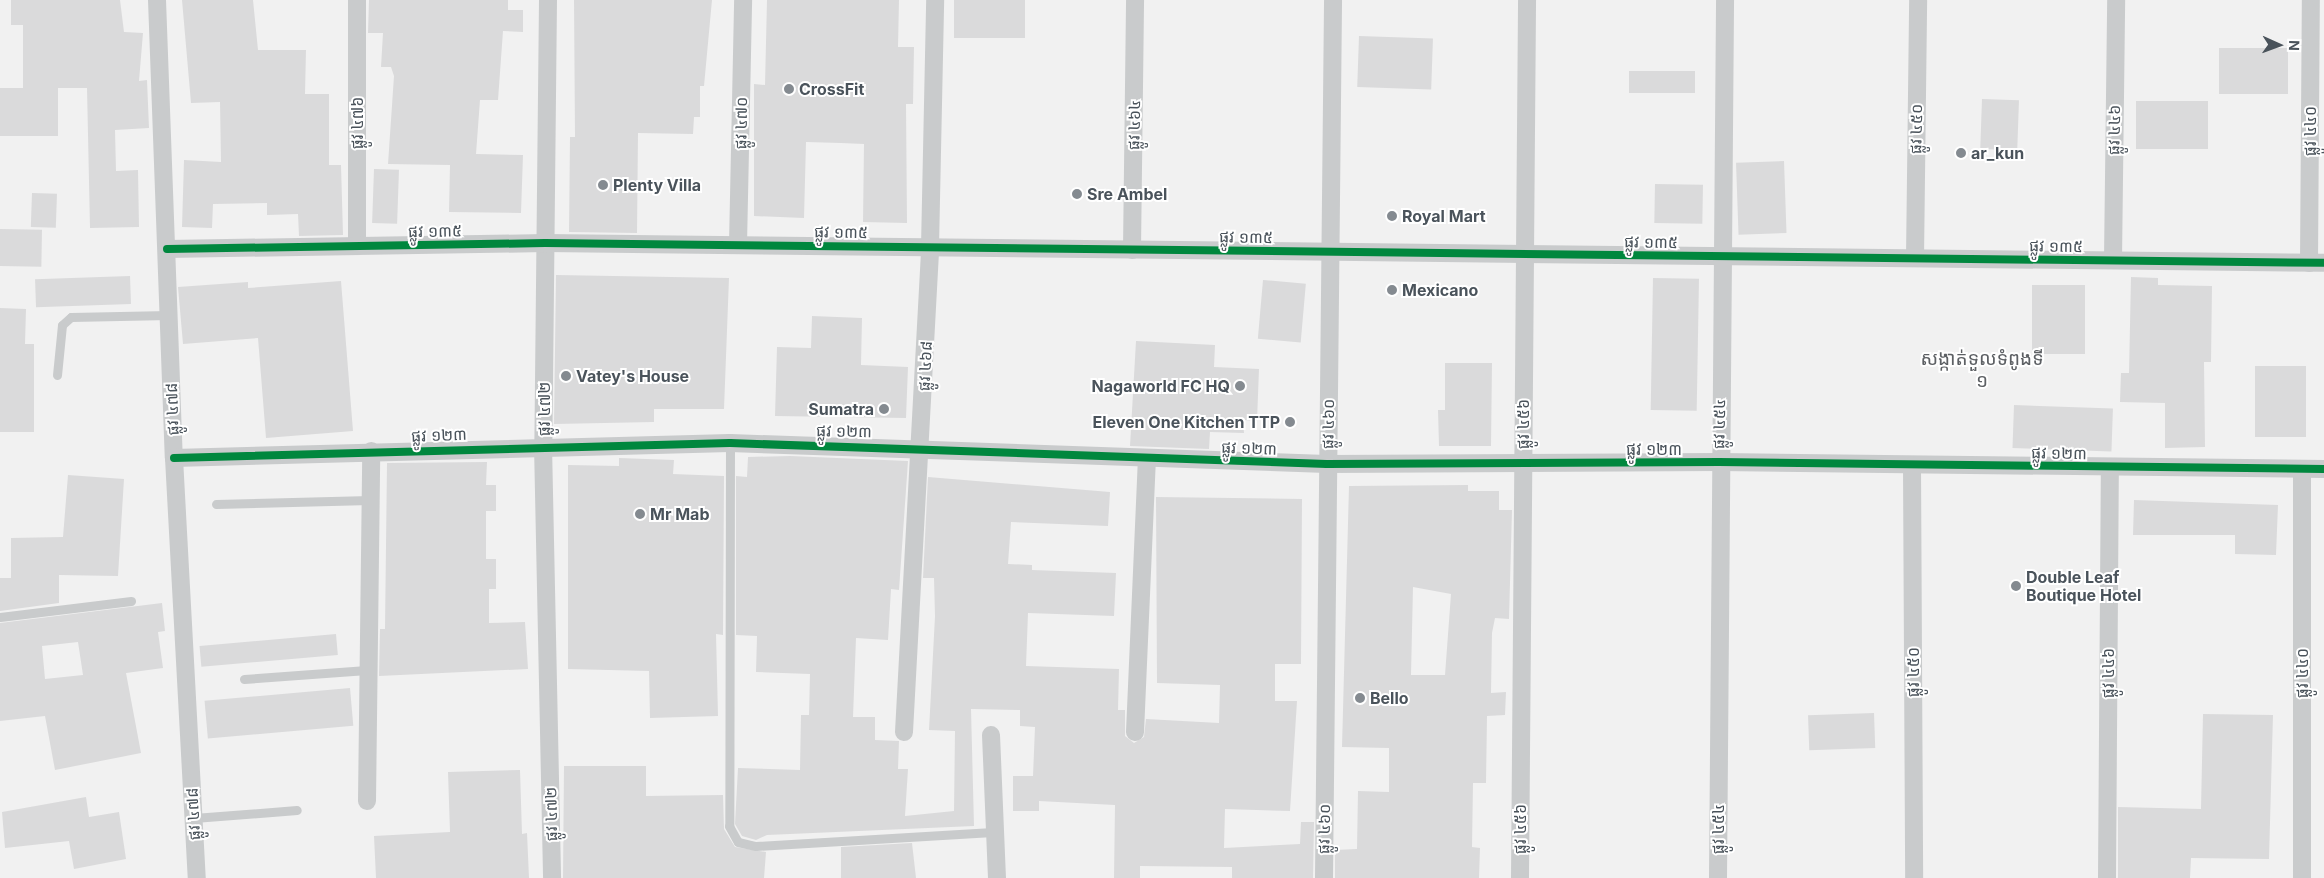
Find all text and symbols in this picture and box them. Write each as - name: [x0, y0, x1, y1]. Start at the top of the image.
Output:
- north arrow: [2254, 20, 2304, 70]
- text: N: [2286, 40, 2303, 51]
- place label: CrossFit: [799, 79, 864, 99]
- marker: CrossFit: [783, 83, 795, 95]
- street label: ផ្លូវ ៤៧០: [731, 96, 751, 150]
- street label: ផ្លូវ ៤៧៦: [347, 97, 367, 149]
- street label: ផ្លូវ ៤៦៤: [1124, 100, 1144, 150]
- street label: ផ្លូវ ៤៥០: [1906, 104, 1926, 154]
- street label: ផ្លូវ ៤៤៦: [2104, 105, 2124, 155]
- street label: ផ្លូវ ៤៤០: [2300, 106, 2320, 156]
- place label: ar_kun: [1971, 143, 2024, 163]
- marker: ar_kun: [1955, 147, 1967, 159]
- place label: Plenty Villa: [613, 175, 701, 195]
- marker: Plenty Villa: [597, 179, 609, 191]
- place label: Sre Ambel: [1087, 184, 1167, 204]
- marker: Sre Ambel: [1071, 188, 1083, 200]
- place label: Royal Mart: [1402, 206, 1486, 226]
- marker: Royal Mart: [1386, 210, 1398, 222]
- street label: ផ្លូវ ១៣៥: [408, 221, 462, 241]
- street label: ផ្លូវ ១៣៥: [814, 222, 868, 242]
- street label: ផ្លូវ ១៣៥: [1219, 227, 1273, 247]
- street label: ផ្លូវ ១៣៥: [1624, 232, 1678, 252]
- street label: ផ្លូវ ១៣៥: [2029, 236, 2083, 256]
- place label: Mexicano: [1402, 280, 1478, 300]
- marker: Mexicano: [1386, 284, 1398, 296]
- street label: ផ្លូវ ៤៦៨: [914, 340, 936, 392]
- district label: សង្កាត់ទួលទំពូងទី ១: [1920, 348, 2044, 392]
- place label: Vatey's House: [576, 366, 689, 386]
- marker: Vatey's House: [560, 370, 572, 382]
- place label: Nagaworld FC HQ: [1092, 376, 1230, 396]
- marker: Nagaworld FC HQ: [1234, 380, 1246, 392]
- street label: ផ្លូវ ៤៧៨: [161, 382, 183, 436]
- street label: ផ្លូវ ៤៧២: [534, 382, 554, 436]
- place label: Sumatra: [808, 399, 874, 419]
- street label: ផ្លូវ ៤៦០: [1318, 399, 1338, 449]
- street label: ផ្លូវ ៤៥៦: [1513, 399, 1533, 449]
- street label: ផ្លូវ ៤៥៤: [1709, 399, 1729, 449]
- marker: Sumatra: [878, 403, 890, 415]
- place label: Eleven One Kitchen TTP: [1092, 412, 1280, 432]
- marker: Eleven One Kitchen TTP: [1284, 416, 1296, 428]
- street label: ផ្លូវ ១២៣: [816, 421, 872, 441]
- street label: ផ្លូវ ១២៣: [411, 424, 467, 446]
- street label: ផ្លូវ ១២៣: [1221, 437, 1277, 459]
- street label: ផ្លូវ ១២៣: [1626, 439, 1682, 459]
- street label: ផ្លូវ ១២៣: [2031, 443, 2087, 463]
- place label: Mr Mab: [650, 504, 709, 524]
- marker: Mr Mab: [634, 508, 646, 520]
- place label: Double Leaf Boutique Hotel: [2026, 567, 2141, 605]
- marker: Double Leaf Boutique Hotel: [2010, 580, 2022, 592]
- street label: ផ្លូវ ៤៥០: [1903, 647, 1923, 697]
- street label: ផ្លូវ ៤៤៦: [2098, 648, 2118, 698]
- street label: ផ្លូវ ៤៤០: [2292, 648, 2312, 698]
- place label: Bello: [1370, 688, 1409, 708]
- marker: Bello: [1354, 692, 1366, 704]
- street label: ផ្លូវ ៤៧៨: [182, 787, 204, 841]
- street label: ផ្លូវ ៤៧២: [541, 787, 561, 841]
- street label: ផ្លូវ ៤៦០: [1314, 804, 1334, 854]
- street label: ផ្លូវ ៤៥៦: [1510, 804, 1530, 854]
- street label: ផ្លូវ ៤៥៤: [1708, 804, 1728, 854]

